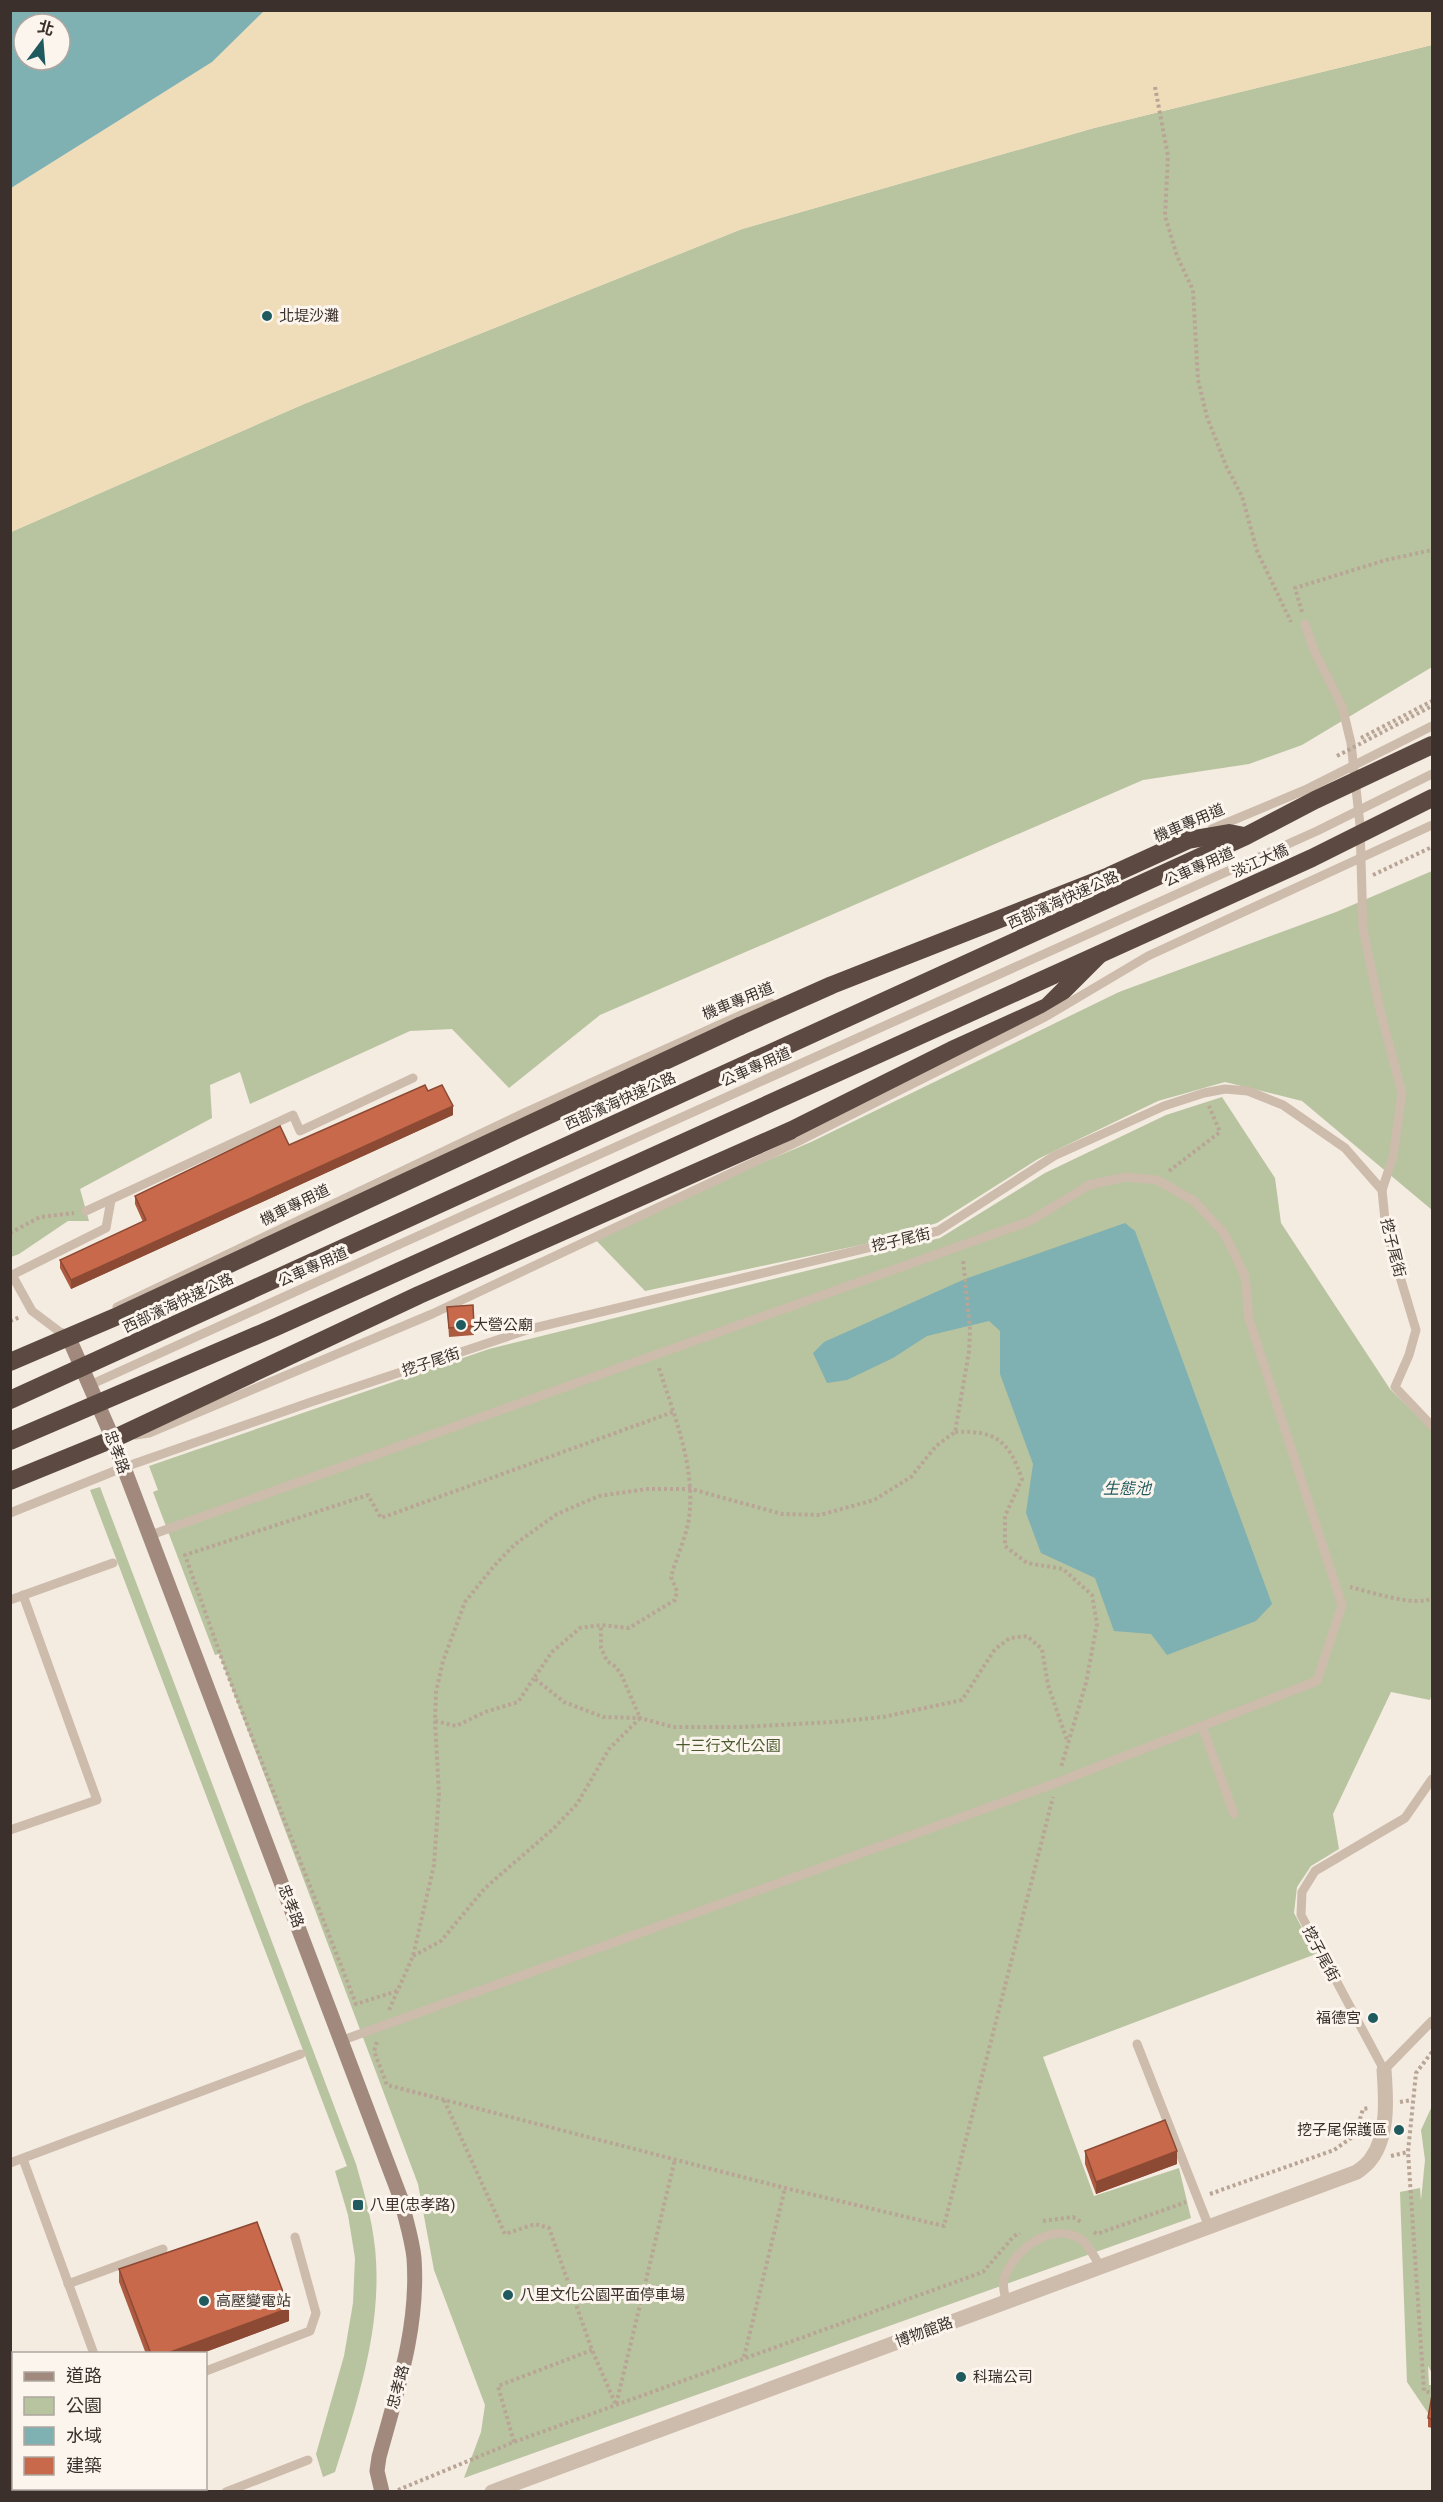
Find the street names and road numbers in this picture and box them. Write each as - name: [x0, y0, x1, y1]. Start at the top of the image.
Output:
- street label: 機車專用道: [1151, 800, 1227, 846]
- street label: 淡江大橋: [1229, 841, 1291, 881]
- street label: 公車專用道: [1161, 844, 1237, 890]
- street label: 西部濱海快速公路: [1005, 867, 1121, 933]
- street label: 機車專用道: [700, 979, 776, 1023]
- street label: 公車專用道: [718, 1044, 794, 1090]
- street label: 西部濱海快速公路: [562, 1068, 678, 1134]
- street label: 機車專用道: [257, 1180, 333, 1230]
- street label: 挖子尾街: [1377, 1217, 1409, 1279]
- street label: 挖子尾街: [870, 1224, 932, 1256]
- street label: 公車專用道: [275, 1244, 351, 1290]
- street label: 西部濱海快速公路: [120, 1269, 236, 1337]
- street label: 挖子尾街: [400, 1344, 462, 1380]
- street label: 忠孝路: [101, 1428, 133, 1476]
- street label: 忠孝路: [275, 1882, 307, 1930]
- street label: 挖子尾街: [1299, 1923, 1343, 1985]
- street label: 博物館路: [893, 2313, 955, 2351]
- street label: 忠孝路: [383, 2363, 413, 2411]

